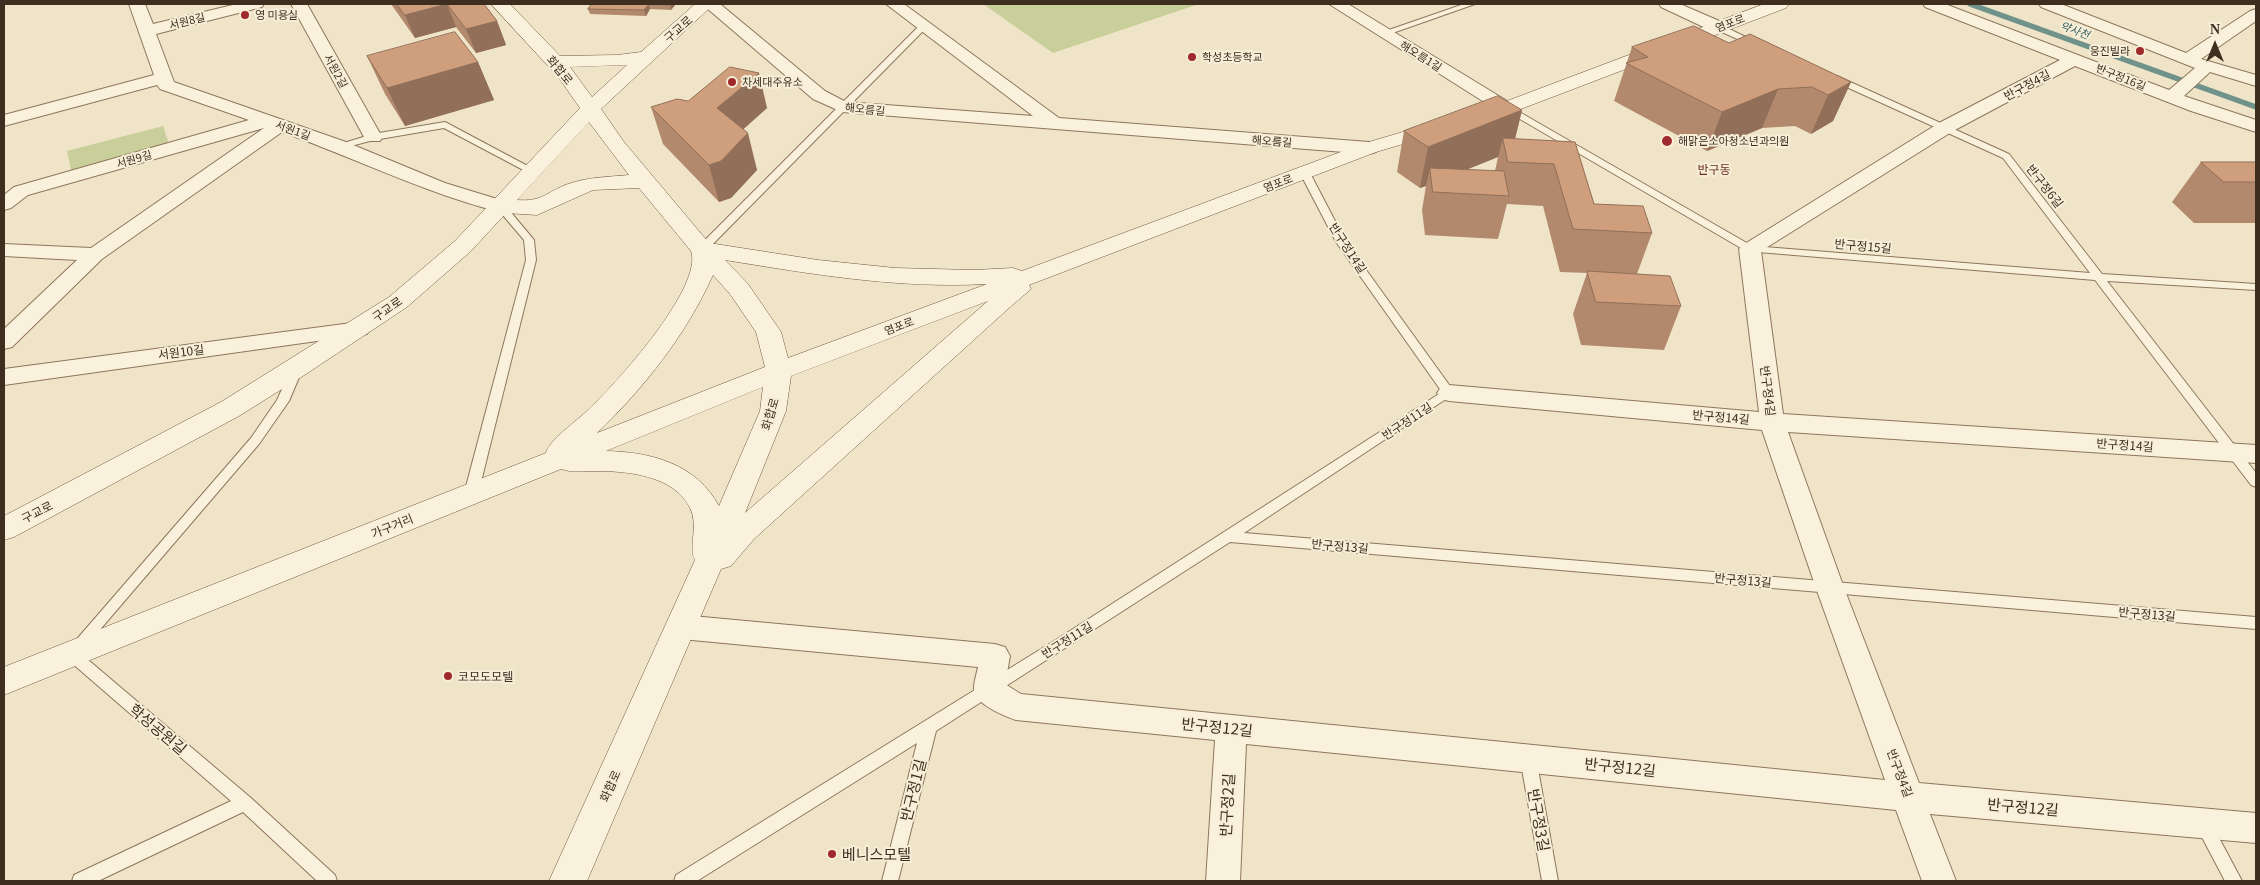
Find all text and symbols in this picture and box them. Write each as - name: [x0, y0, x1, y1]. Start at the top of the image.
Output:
- place label: 영 미용실: [255, 8, 298, 22]
- marker: 영 미용실: [239, 9, 251, 21]
- street label: 서원8길: [168, 10, 206, 32]
- street label: 염포로: [1713, 11, 1747, 35]
- street label: 구교로: [661, 13, 695, 45]
- water label: 약사천: [2058, 19, 2092, 41]
- north arrow: [2190, 20, 2240, 70]
- text: N: [2210, 22, 2220, 37]
- street label: 해오름1길: [1398, 38, 1444, 74]
- place label: 웅진빌라: [2090, 44, 2130, 58]
- marker: 웅진빌라: [2134, 45, 2146, 57]
- place label: 학성초등학교: [1202, 50, 1263, 64]
- marker: 학성초등학교: [1186, 51, 1198, 63]
- street label: 서원2길: [321, 52, 351, 90]
- street label: 화합로: [544, 53, 576, 87]
- street label: 반구정16길: [2094, 61, 2148, 93]
- street label: 반구정4길: [2001, 67, 2053, 103]
- place label: 차세대주유소: [742, 75, 803, 89]
- marker: 차세대주유소: [726, 76, 738, 88]
- street label: 해오름길: [844, 100, 886, 118]
- street label: 서원1길: [274, 118, 312, 142]
- street label: 해오름길: [1251, 133, 1293, 149]
- marker: 해맑은소아청소년과의원: [1660, 134, 1674, 148]
- place label: 해맑은소아청소년과의원: [1678, 134, 1789, 148]
- street label: 서원9길: [115, 148, 153, 170]
- district label: 반구동: [1697, 162, 1731, 176]
- street label: 반구정6길: [2024, 162, 2066, 210]
- street label: 염포로: [1261, 171, 1295, 195]
- street label: 반구정14길: [1326, 220, 1370, 276]
- street label: 반구정15길: [1834, 236, 1892, 256]
- street label: 구교로: [369, 294, 405, 324]
- street label: 염포로: [882, 314, 916, 338]
- street label: 서원10길: [157, 342, 205, 362]
- street label: 반구정4길: [1758, 365, 1778, 417]
- street label: 화합로: [759, 396, 781, 432]
- street label: 반구정11길: [1379, 399, 1435, 443]
- street label: 반구정14길: [1692, 407, 1750, 427]
- street label: 반구정14길: [2096, 436, 2154, 454]
- street label: 구교로: [19, 498, 55, 526]
- street label: 가구거리: [369, 511, 415, 541]
- street label: 반구정13길: [1311, 536, 1369, 556]
- street label: 반구정13길: [1714, 570, 1772, 590]
- street label: 반구정13길: [2118, 604, 2176, 624]
- street label: 반구정11길: [1039, 619, 1095, 661]
- place label: 코모도모텔: [458, 669, 513, 683]
- marker: 코모도모텔: [442, 670, 454, 682]
- street label: 학성공원길: [126, 700, 190, 758]
- street label: 반구정12길: [1180, 714, 1254, 740]
- street label: 반구정4길: [1884, 747, 1916, 799]
- street label: 반구정12길: [1583, 754, 1657, 780]
- street label: 반구정1길: [897, 757, 929, 823]
- street label: 화합로: [597, 768, 623, 804]
- street label: 반구정2길: [1216, 773, 1238, 837]
- street label: 반구정3길: [1525, 787, 1553, 853]
- street label: 반구정12길: [1986, 795, 2060, 819]
- place label: 베니스모텔: [842, 845, 911, 863]
- marker: 베니스모텔: [826, 848, 838, 860]

